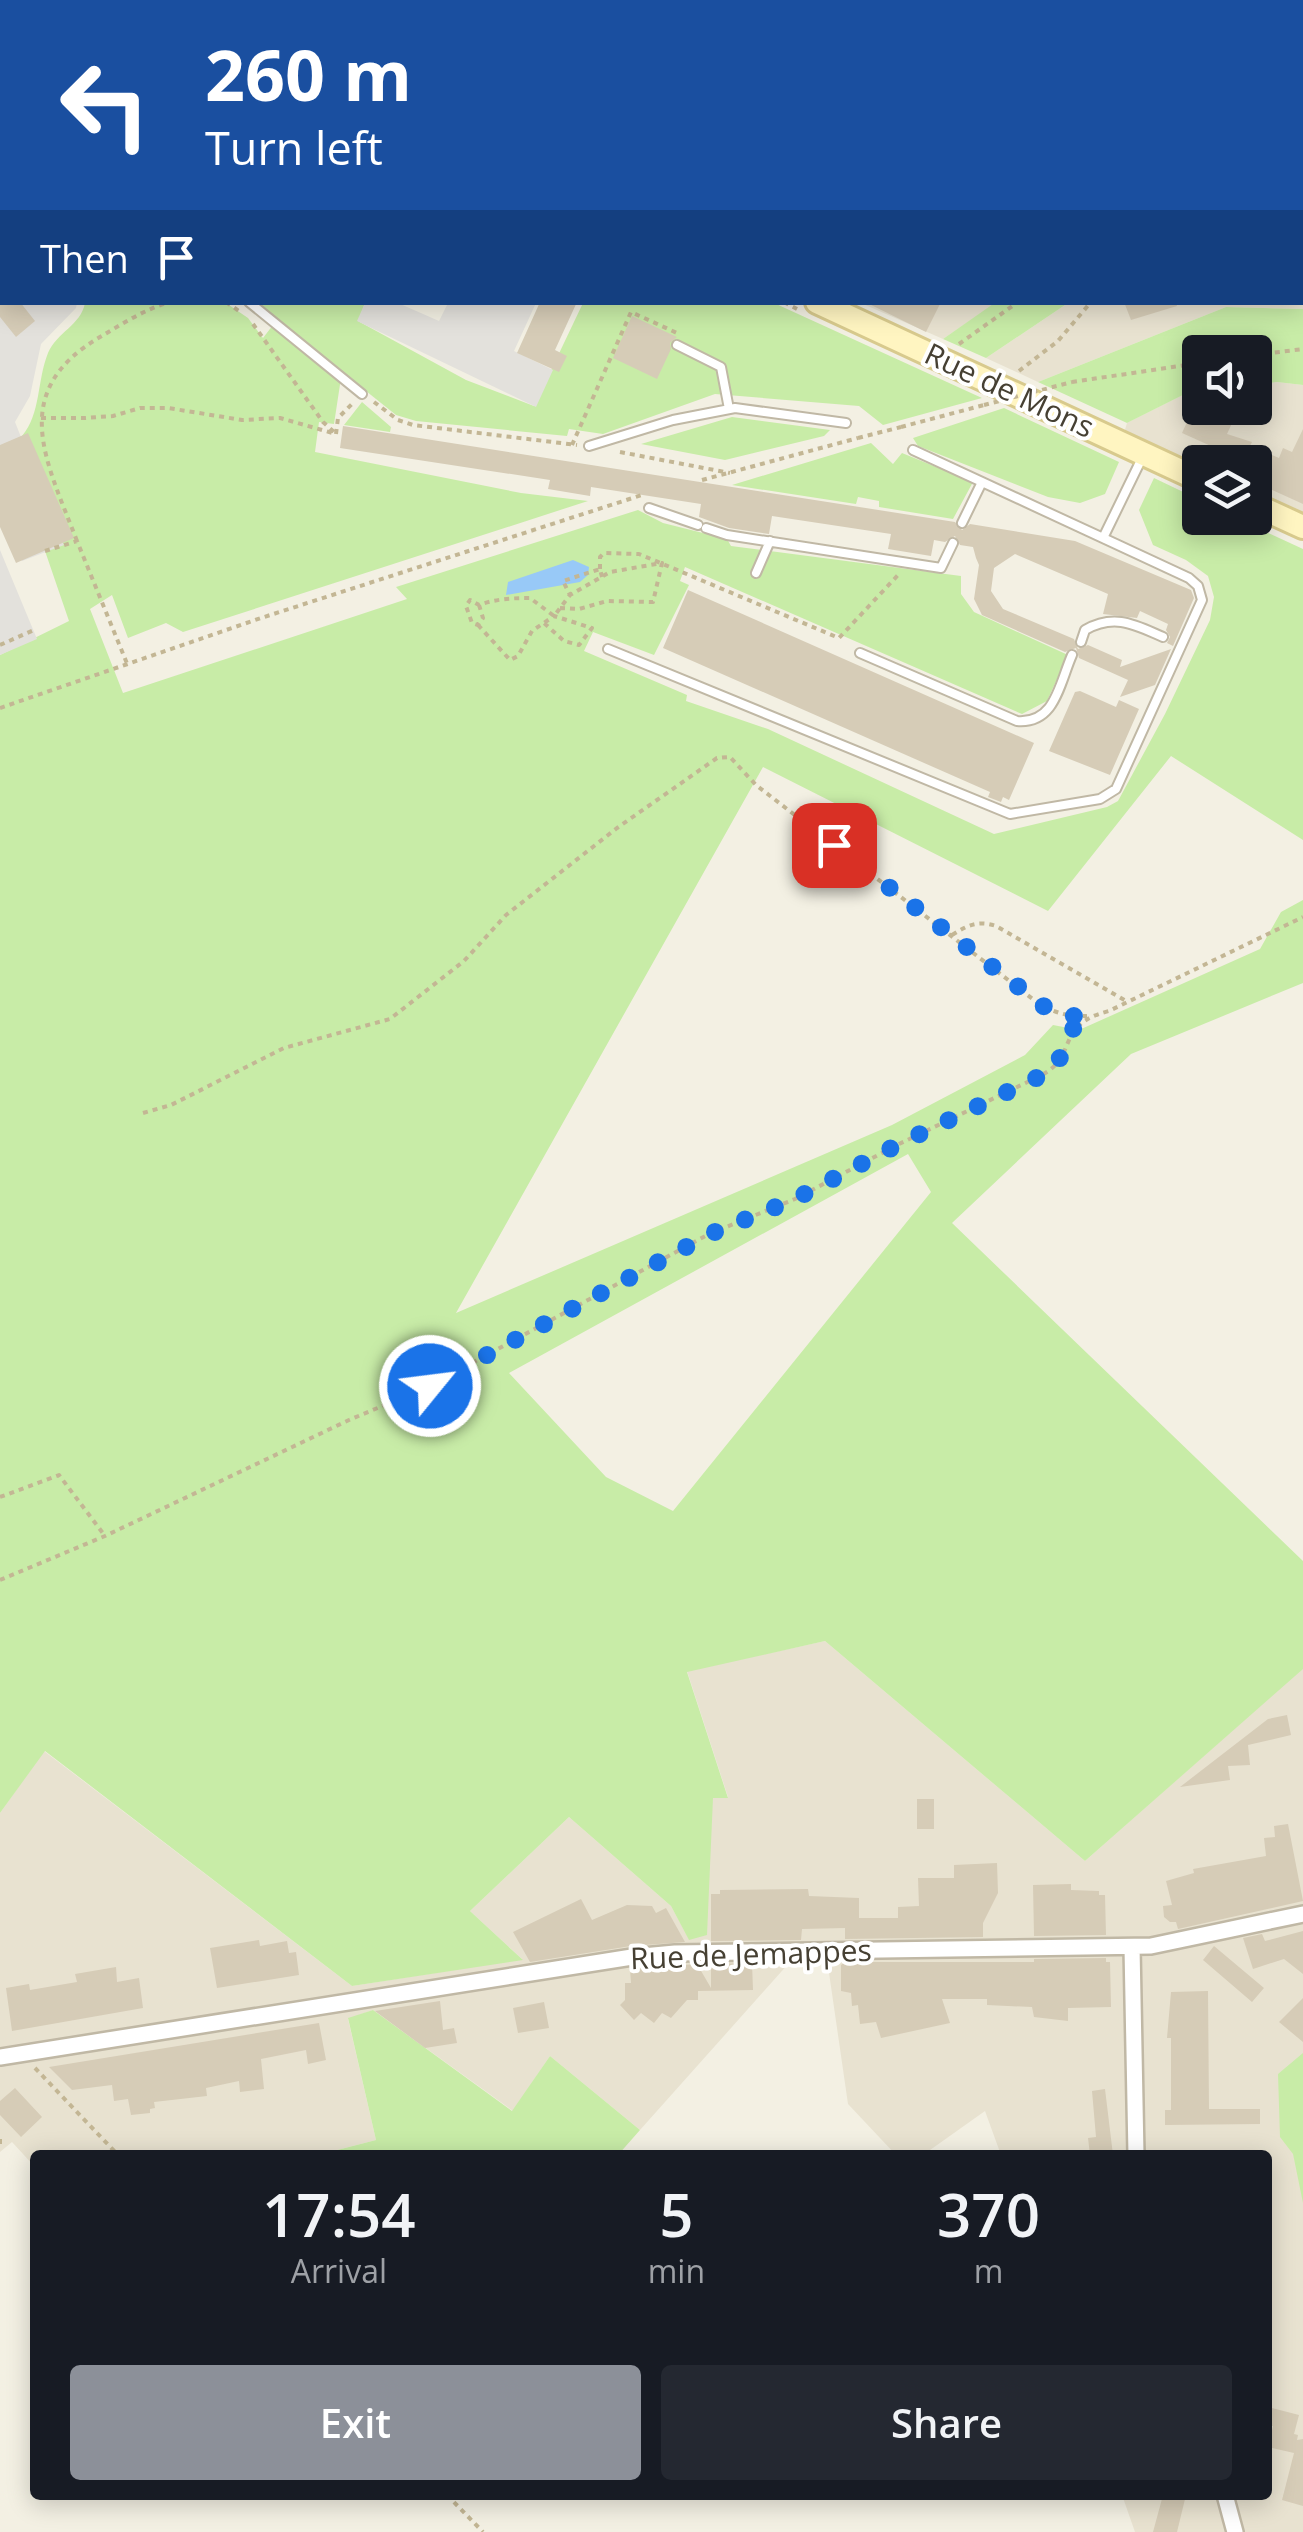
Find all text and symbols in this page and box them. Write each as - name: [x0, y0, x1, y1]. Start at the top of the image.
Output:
- text: 260 m: [205, 26, 412, 122]
- icon: left: [40, 40, 170, 170]
- text: Turn left: [205, 117, 383, 178]
- icon: arrive: [149, 230, 204, 285]
- text: Then: [40, 232, 129, 284]
- street label: Rue de Mons: [918, 333, 1101, 447]
- map controls: [1182, 335, 1272, 535]
- button: sound: [1182, 335, 1272, 425]
- button: layers: [1182, 445, 1272, 535]
- pin: [792, 803, 877, 888]
- icon: arrive: [807, 818, 862, 873]
- position arrow: [378, 1334, 482, 1438]
- street label: Rue de Jemappes: [629, 1929, 872, 1978]
- text: 17:54: [262, 2173, 416, 2255]
- text: 5: [659, 2173, 694, 2255]
- text: 370: [937, 2173, 1040, 2255]
- text: Arrival: [291, 2249, 387, 2292]
- text: min: [648, 2249, 705, 2292]
- text: m: [974, 2249, 1003, 2292]
- button: Exit: [70, 2365, 641, 2480]
- button: Share: [661, 2365, 1232, 2480]

